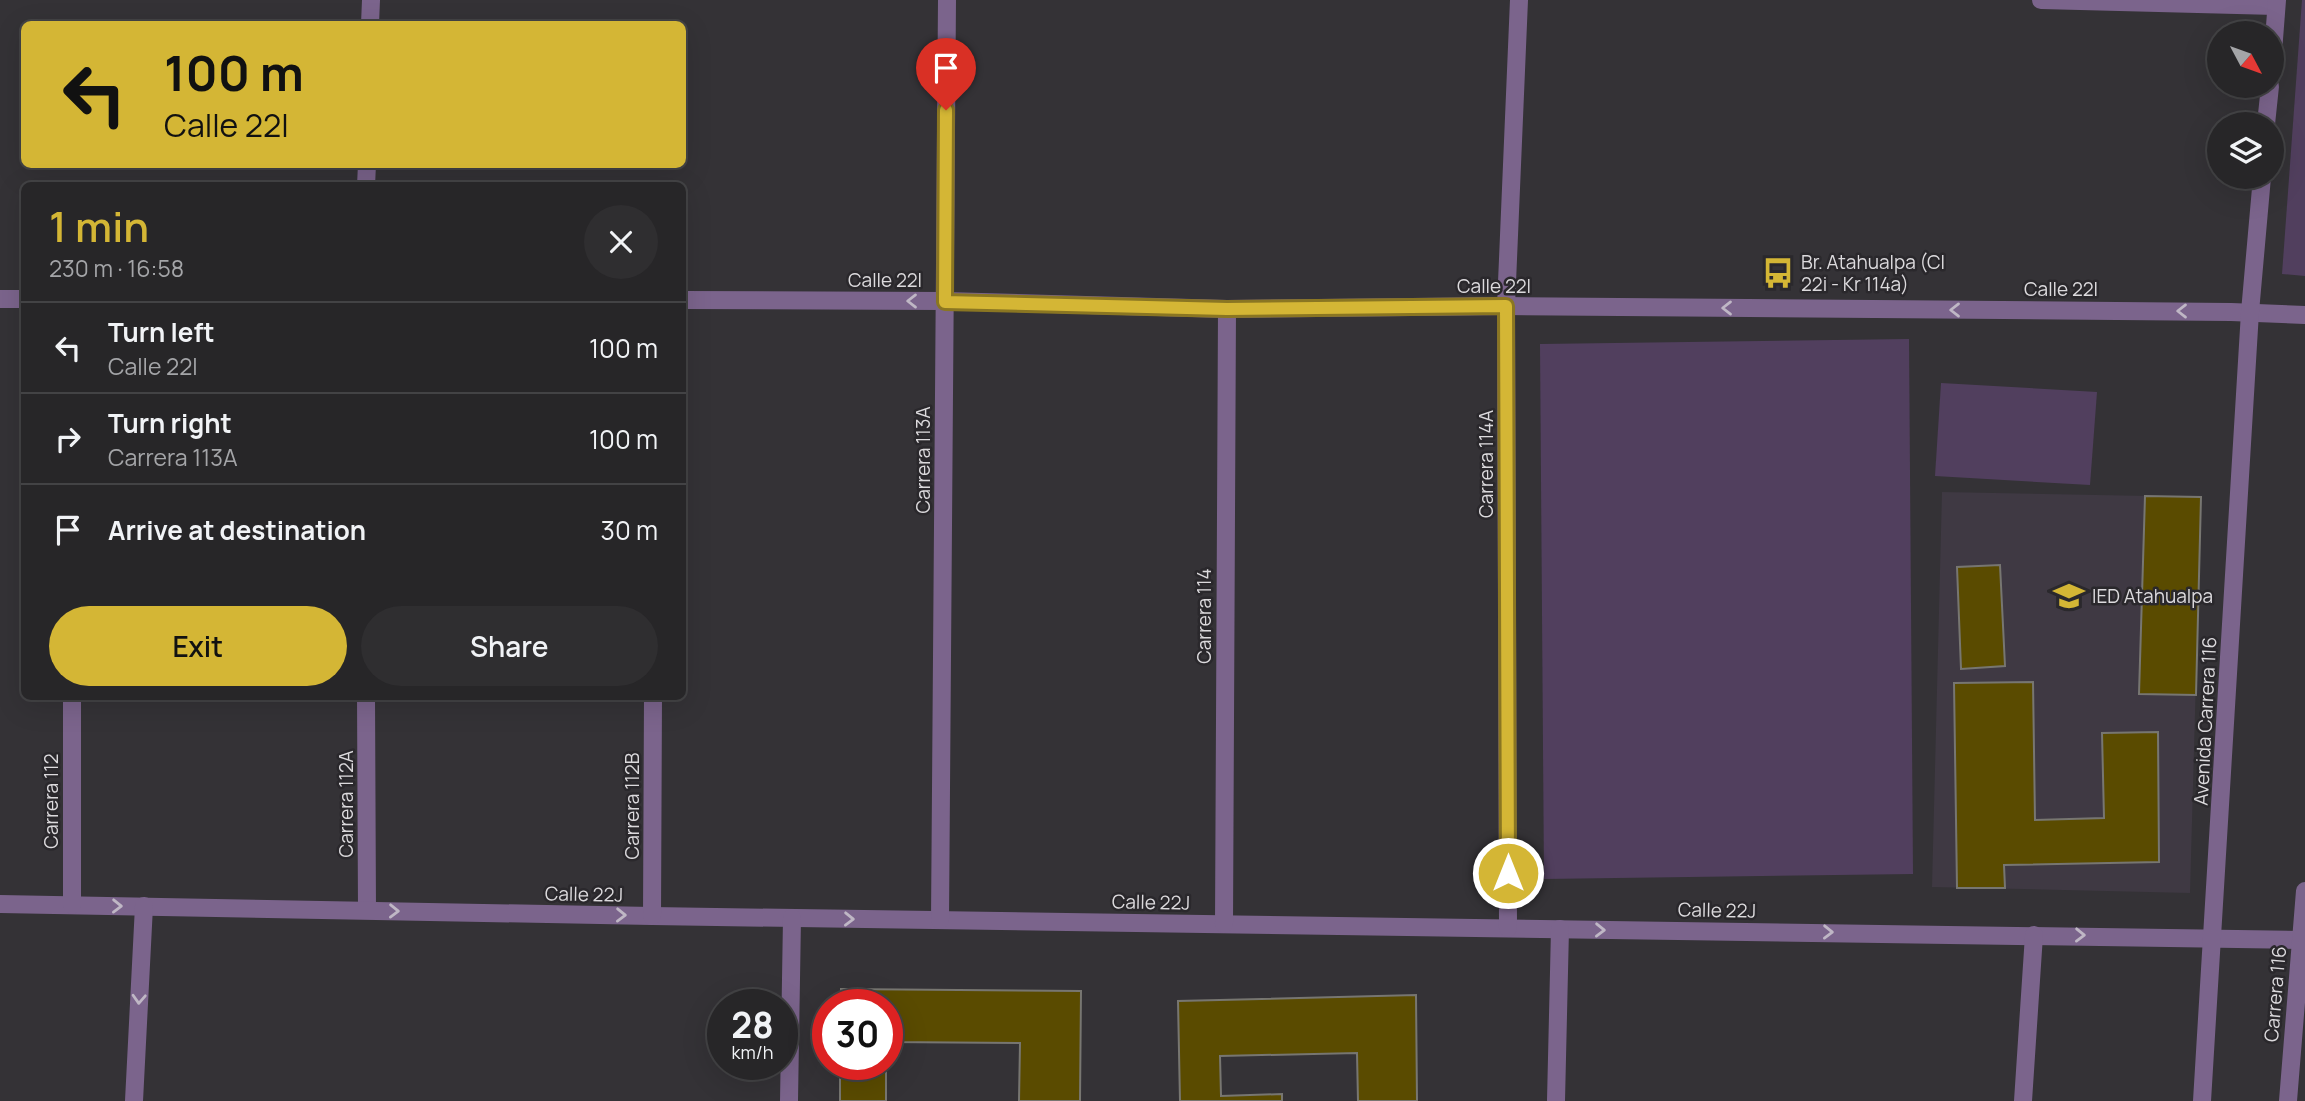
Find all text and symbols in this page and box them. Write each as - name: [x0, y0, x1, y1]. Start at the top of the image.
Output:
- north arrow: [2207, 21, 2284, 98]
- map controls: [2207, 21, 2284, 189]
- pin: [916, 38, 976, 110]
- text: 100 m: [164, 39, 304, 106]
- icon: left: [49, 49, 140, 140]
- icon: arrive: [927, 49, 965, 87]
- text: Calle 22I: [164, 103, 289, 147]
- button: layers: [2207, 112, 2284, 189]
- text: 1 min: [49, 197, 149, 255]
- button: close: [584, 205, 658, 279]
- place label: Br. Atahualpa (Cl 22i - Kr 114a): [1801, 249, 1945, 297]
- text: 230 m · 16:58: [49, 252, 184, 284]
- bus stop icon: Br. Atahualpa (Cl 22i - Kr 114a): [1761, 256, 1795, 290]
- street label: Calle 22I: [848, 267, 922, 293]
- street label: Calle 22I: [1457, 273, 1531, 299]
- street label: Calle 22I: [2024, 276, 2098, 302]
- one-way arrow: [906, 293, 917, 309]
- one-way arrow: [1721, 300, 1732, 316]
- one-way arrow: [1949, 302, 1959, 318]
- one-way arrow: [2176, 303, 2187, 319]
- text: Turn left: [108, 314, 215, 350]
- icon: left: [49, 329, 87, 367]
- text: 100 m: [589, 330, 658, 366]
- text: Calle 22I: [108, 350, 198, 382]
- text: Turn right: [108, 405, 232, 441]
- street label: Carrera 113A: [910, 407, 936, 513]
- street label: Carrera 114A: [1473, 410, 1499, 518]
- icon: right: [49, 420, 87, 458]
- text: 100 m: [589, 421, 658, 457]
- text: Carrera 113A: [108, 441, 237, 473]
- icon: arrive: [49, 511, 87, 549]
- text: Arrive at destination: [108, 512, 366, 548]
- text: 30 m: [601, 512, 658, 548]
- street label: Carrera 114: [1191, 568, 1217, 664]
- school or university icon: IED Atahualpa: [2052, 579, 2086, 613]
- place label: IED Atahualpa: [2092, 583, 2213, 609]
- button: Exit: [49, 606, 347, 686]
- button: Share: [361, 606, 658, 686]
- street label: Avenida Carrera 116: [2188, 636, 2222, 806]
- street label: Carrera 112A: [333, 751, 359, 857]
- street label: Carrera 112B: [619, 752, 645, 859]
- street label: Carrera 112: [38, 753, 64, 849]
- position arrow: [1471, 836, 1545, 910]
- street label: Calle 22J: [545, 880, 623, 908]
- street label: Calle 22J: [1112, 888, 1190, 916]
- street label: Calle 22J: [1678, 896, 1756, 924]
- one-way arrow: [112, 898, 123, 914]
- one-way arrow: [389, 903, 399, 919]
- one-way arrow: [616, 907, 627, 923]
- one-way arrow: [844, 911, 854, 927]
- one-way arrow: [1596, 922, 1606, 938]
- one-way arrow: [1823, 925, 1834, 940]
- one-way arrow: [2075, 928, 2086, 943]
- street label: Carrera 116: [2258, 945, 2292, 1043]
- speed limit sign: 30: [812, 989, 903, 1080]
- one-way arrow: [132, 994, 147, 1005]
- text: 28: [731, 1001, 774, 1049]
- text: km/h: [732, 1040, 773, 1064]

